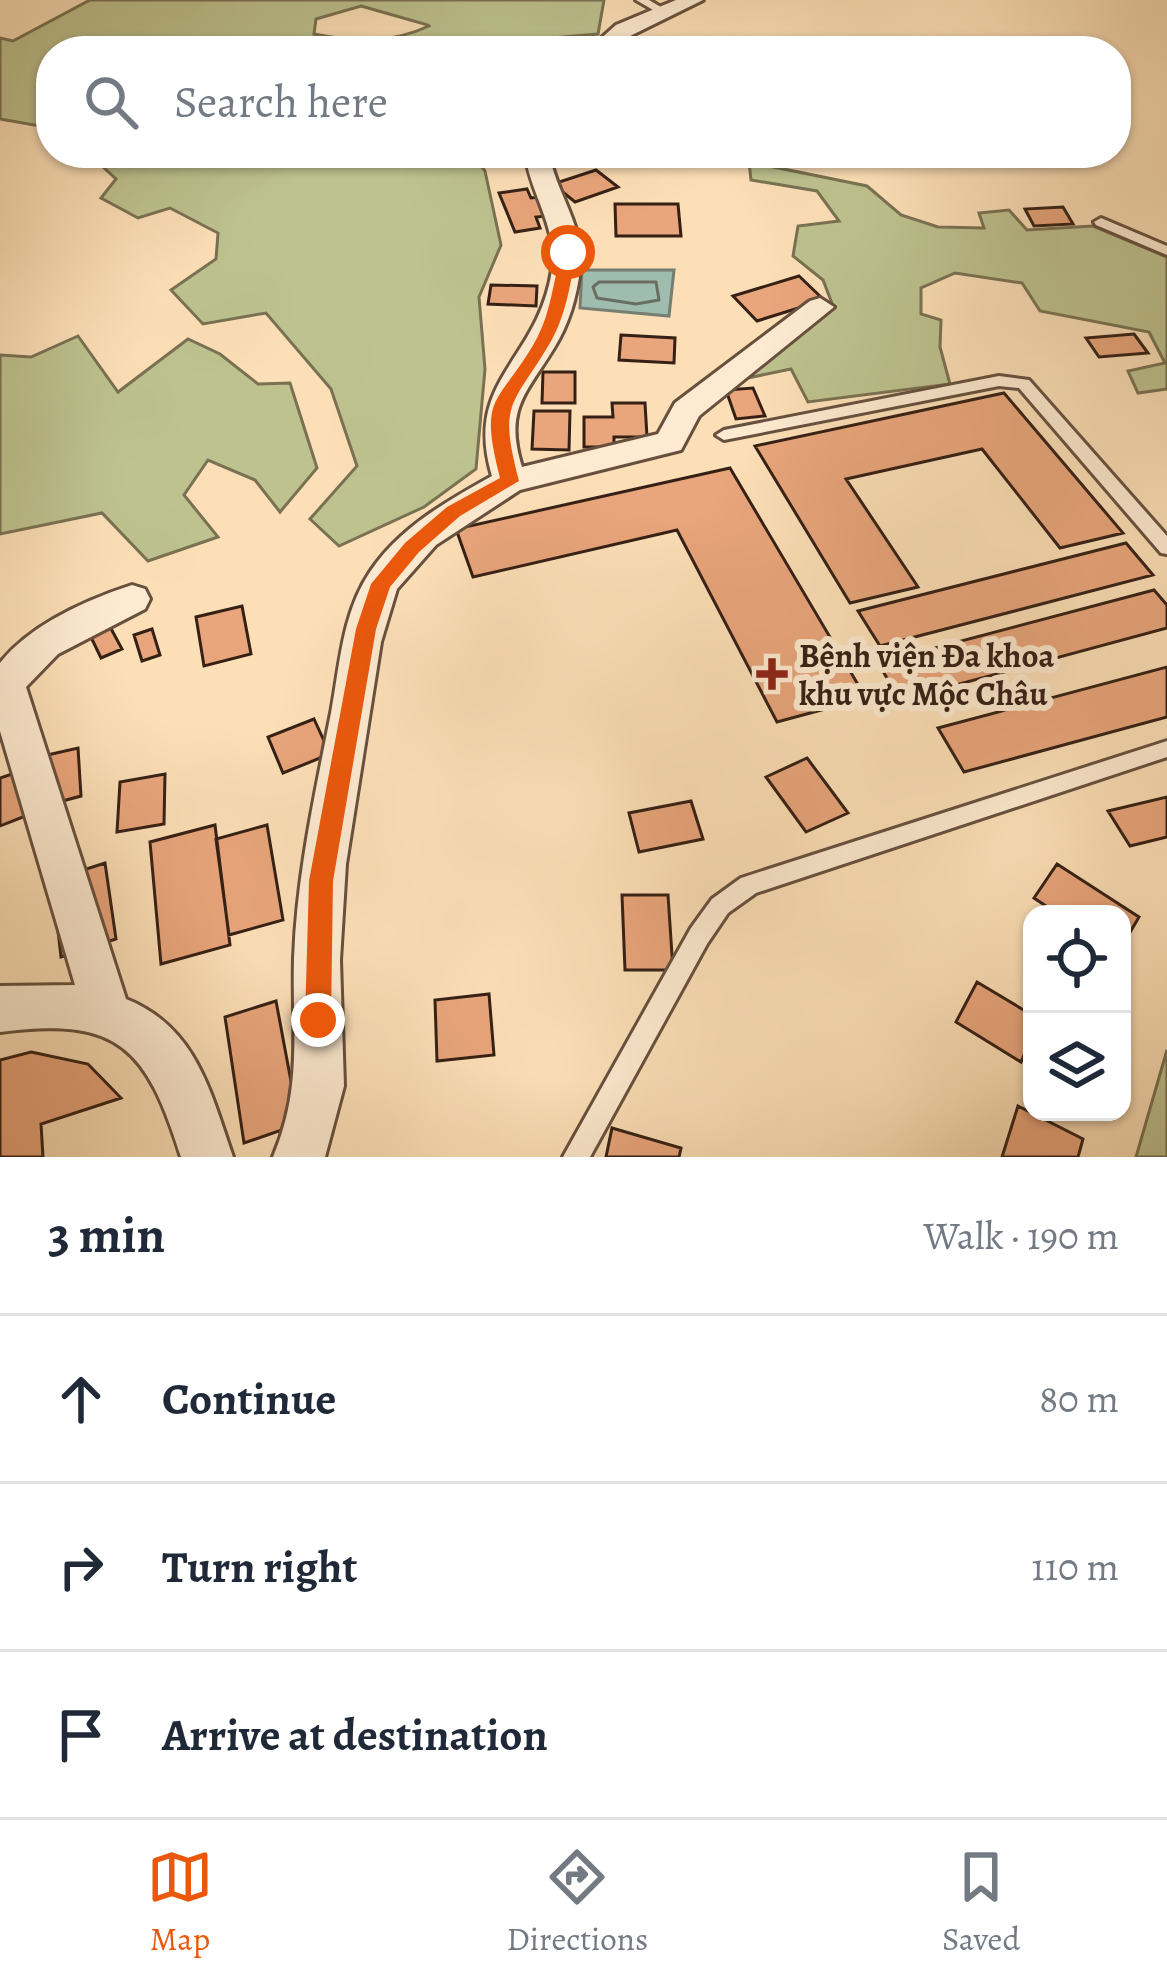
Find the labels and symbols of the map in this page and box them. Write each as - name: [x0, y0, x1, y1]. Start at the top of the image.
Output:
- route start: [541, 225, 595, 279]
- place label: Bệnh viện Đa khoa khu vực Mộc Châu: [799, 633, 1054, 716]
- marker: Bệnh viện Đa khoa khu vực Mộc Châu: [756, 658, 788, 690]
- route end: [291, 993, 345, 1047]

